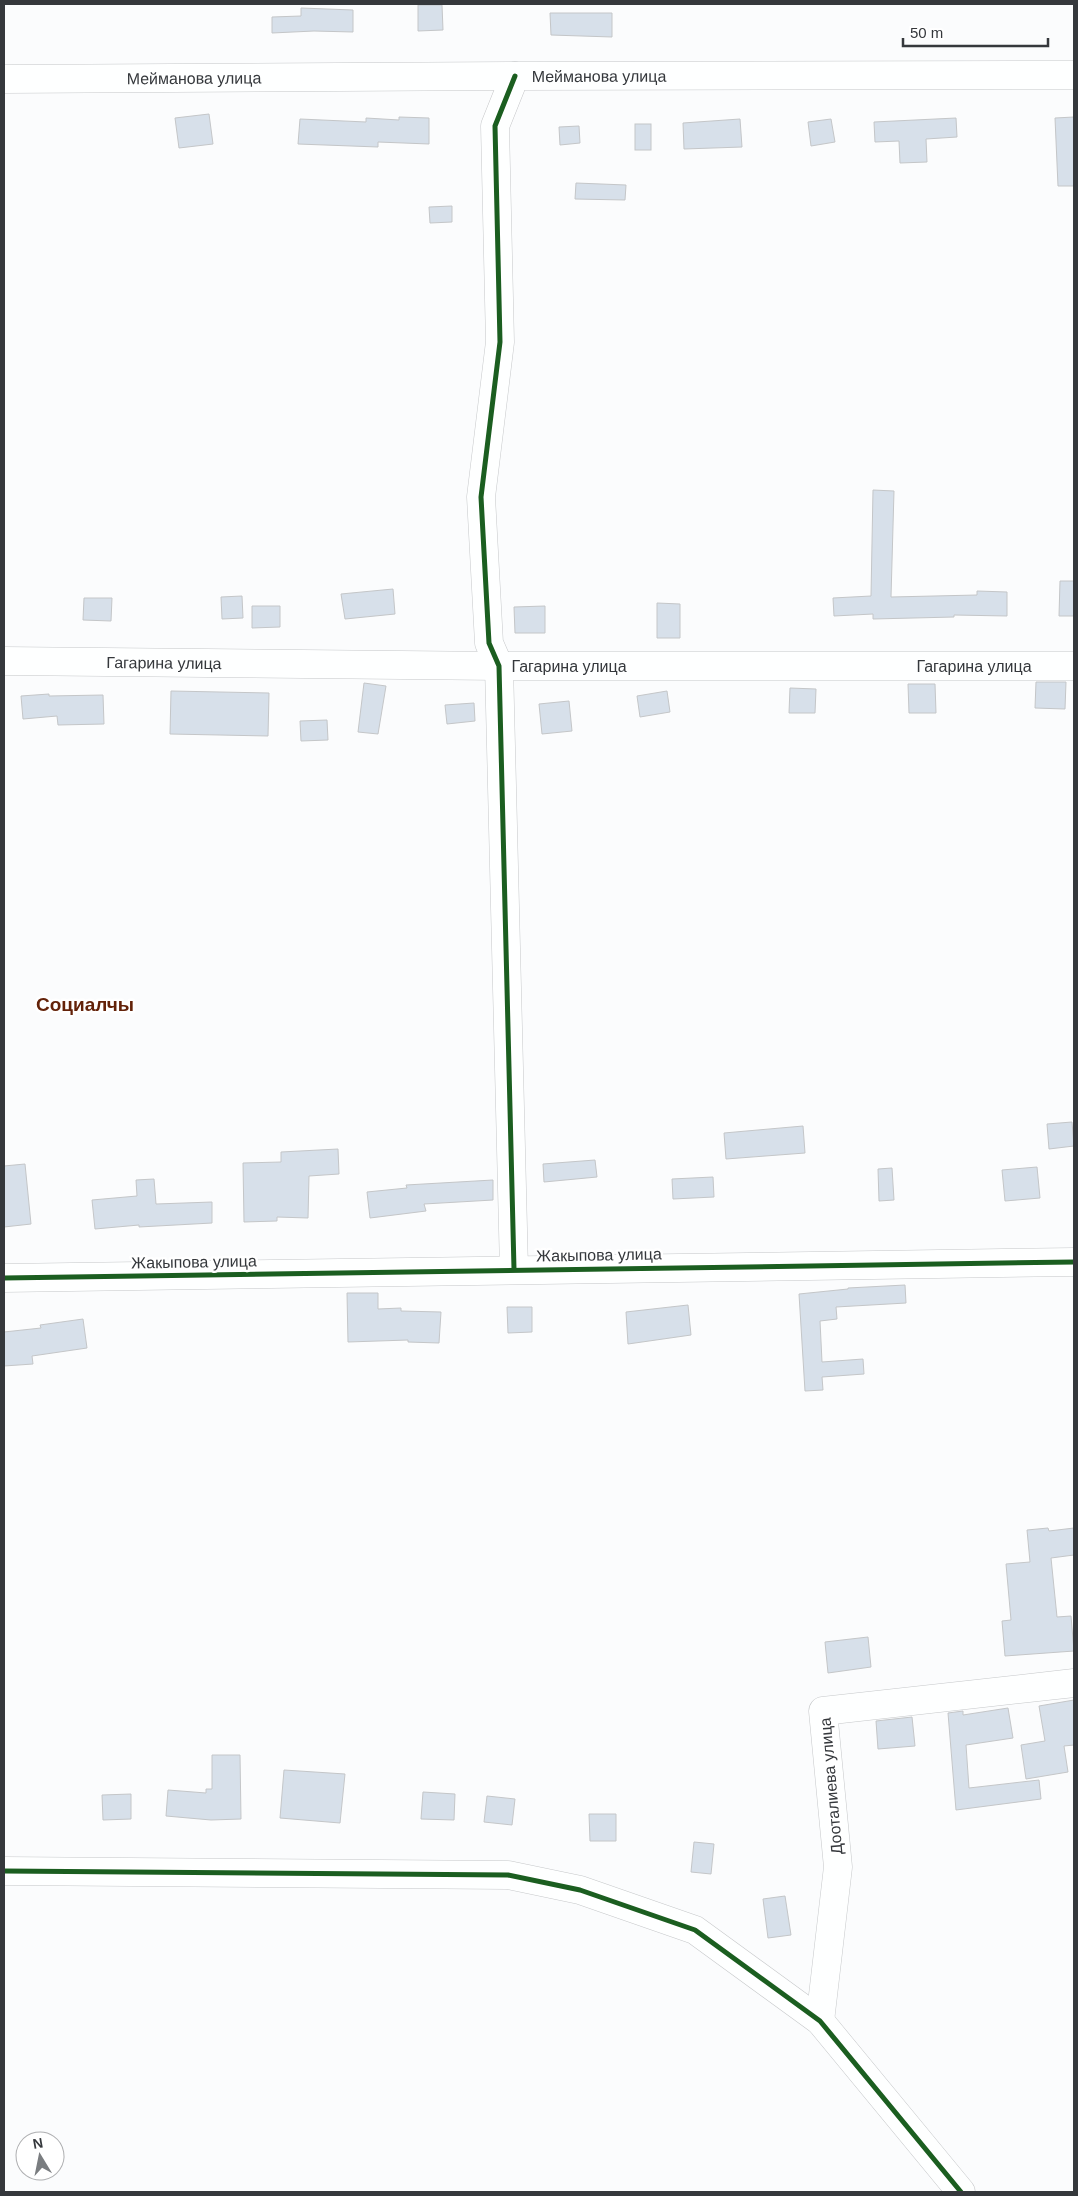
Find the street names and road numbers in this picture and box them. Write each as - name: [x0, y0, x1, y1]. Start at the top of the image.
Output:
- street label: Мейманова улица: [532, 67, 666, 84]
- street label: Мейманова улица: [127, 69, 261, 87]
- street label: Гагарина улица: [106, 654, 222, 672]
- street label: Гагарина улица: [511, 658, 627, 675]
- street label: Гагарина улица: [916, 658, 1032, 675]
- street label: Жакыпова улица: [536, 1245, 662, 1265]
- street label: Жакыпова улица: [131, 1252, 257, 1272]
- street label: Дооталиева улица: [817, 1717, 845, 1855]

